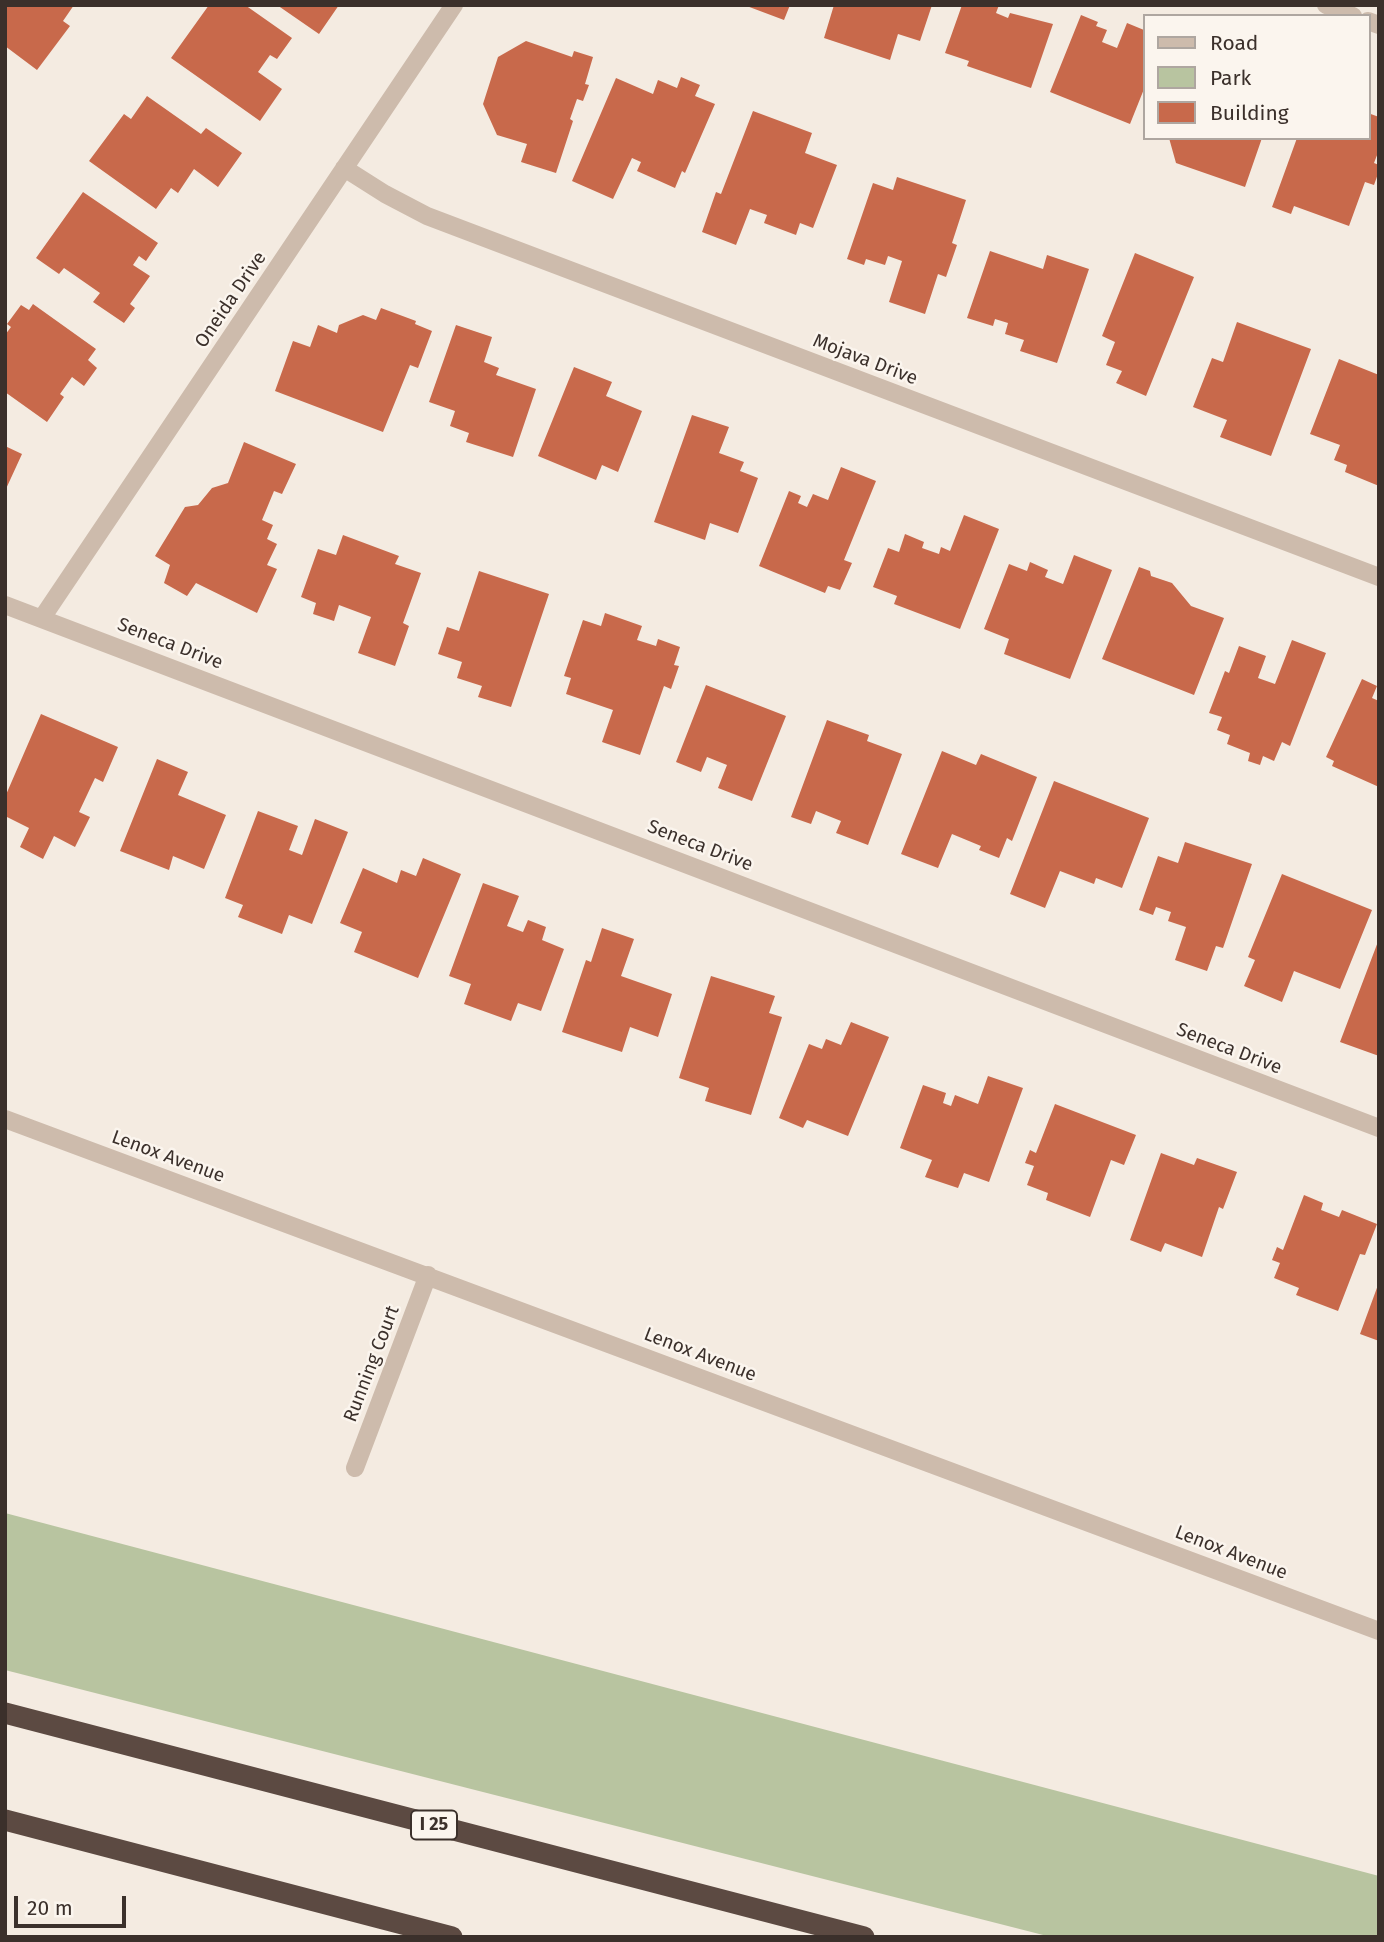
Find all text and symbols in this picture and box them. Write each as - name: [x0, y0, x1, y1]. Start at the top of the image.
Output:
- legend: [1142, 14, 1370, 140]
- text: Road: [1210, 30, 1258, 56]
- text: Park: [1210, 65, 1251, 91]
- text: Building: [1210, 100, 1289, 126]
- street label: Oneida Drive: [190, 247, 272, 353]
- street label: Mojava Drive: [809, 330, 921, 390]
- street label: Seneca Drive: [114, 613, 226, 675]
- street label: Seneca Drive: [644, 815, 756, 877]
- street label: Seneca Drive: [1173, 1018, 1285, 1080]
- street label: Lenox Avenue: [108, 1126, 228, 1188]
- street label: Running Court: [339, 1303, 405, 1425]
- street label: Lenox Avenue: [641, 1323, 759, 1387]
- street label: Lenox Avenue: [1172, 1521, 1290, 1585]
- road number: I 25: [411, 1811, 457, 1840]
- scale bar: [18, 1882, 130, 1926]
- text: 20 m: [27, 1895, 73, 1921]

